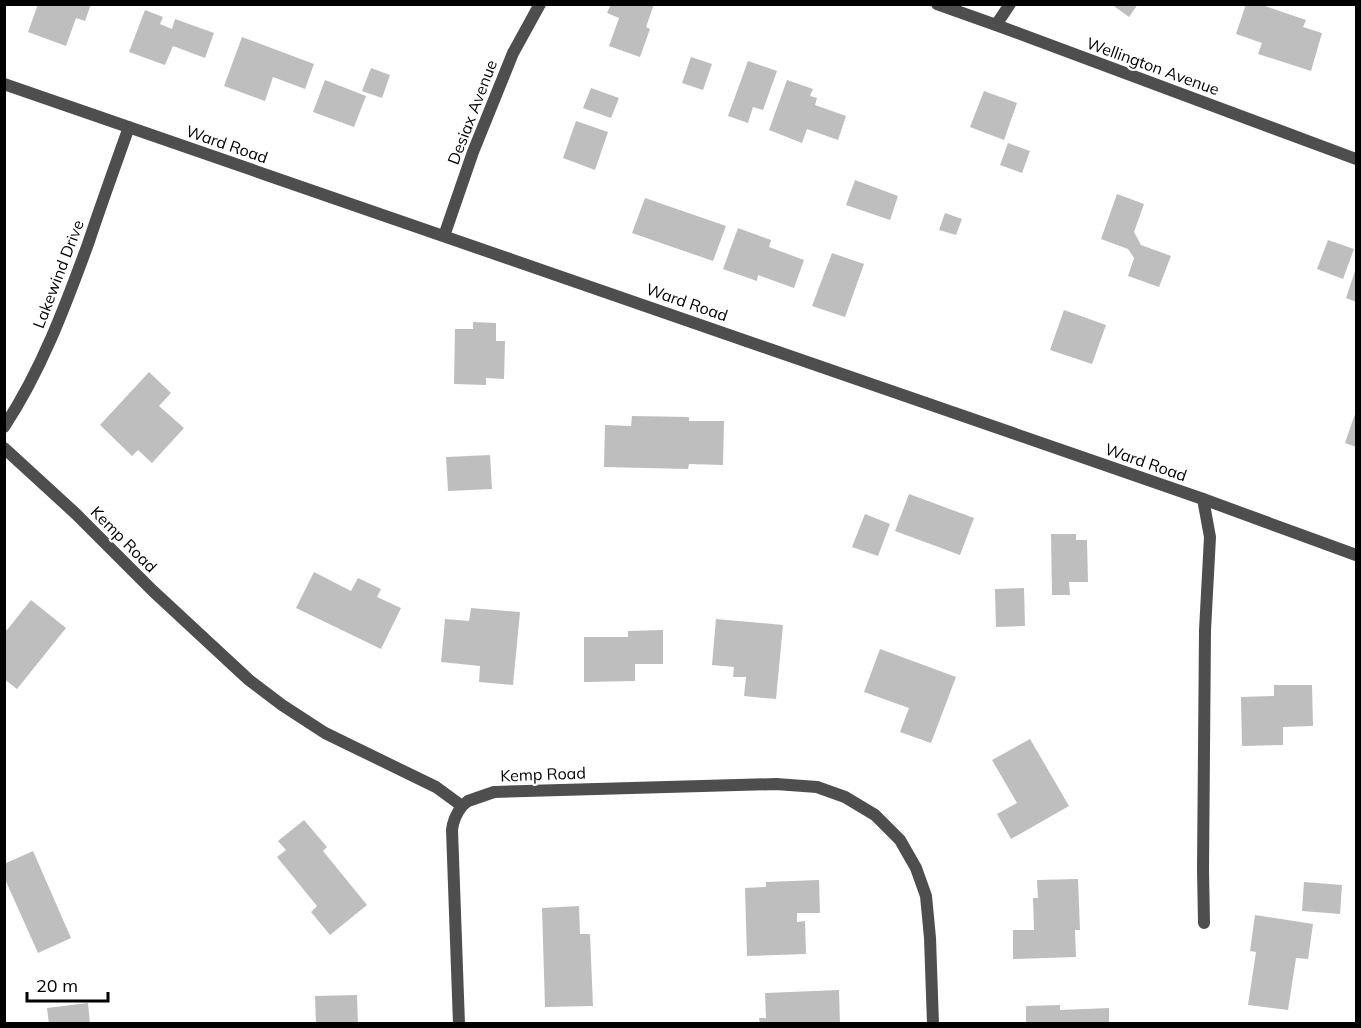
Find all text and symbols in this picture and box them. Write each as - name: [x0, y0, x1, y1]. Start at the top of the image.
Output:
- street label: Wellington Avenue: [1084, 33, 1222, 99]
- street label: Desiax Avenue: [443, 57, 501, 167]
- street label: Ward Road: [183, 121, 271, 167]
- street label: Lakewind Drive: [28, 217, 88, 331]
- street label: Ward Road: [643, 279, 731, 325]
- street label: Ward Road: [1102, 439, 1190, 485]
- street label: Kemp Road: [87, 502, 161, 576]
- street label: Kemp Road: [500, 763, 586, 785]
- scale bar: [27, 965, 108, 1003]
- text: 20 m: [36, 974, 78, 997]

